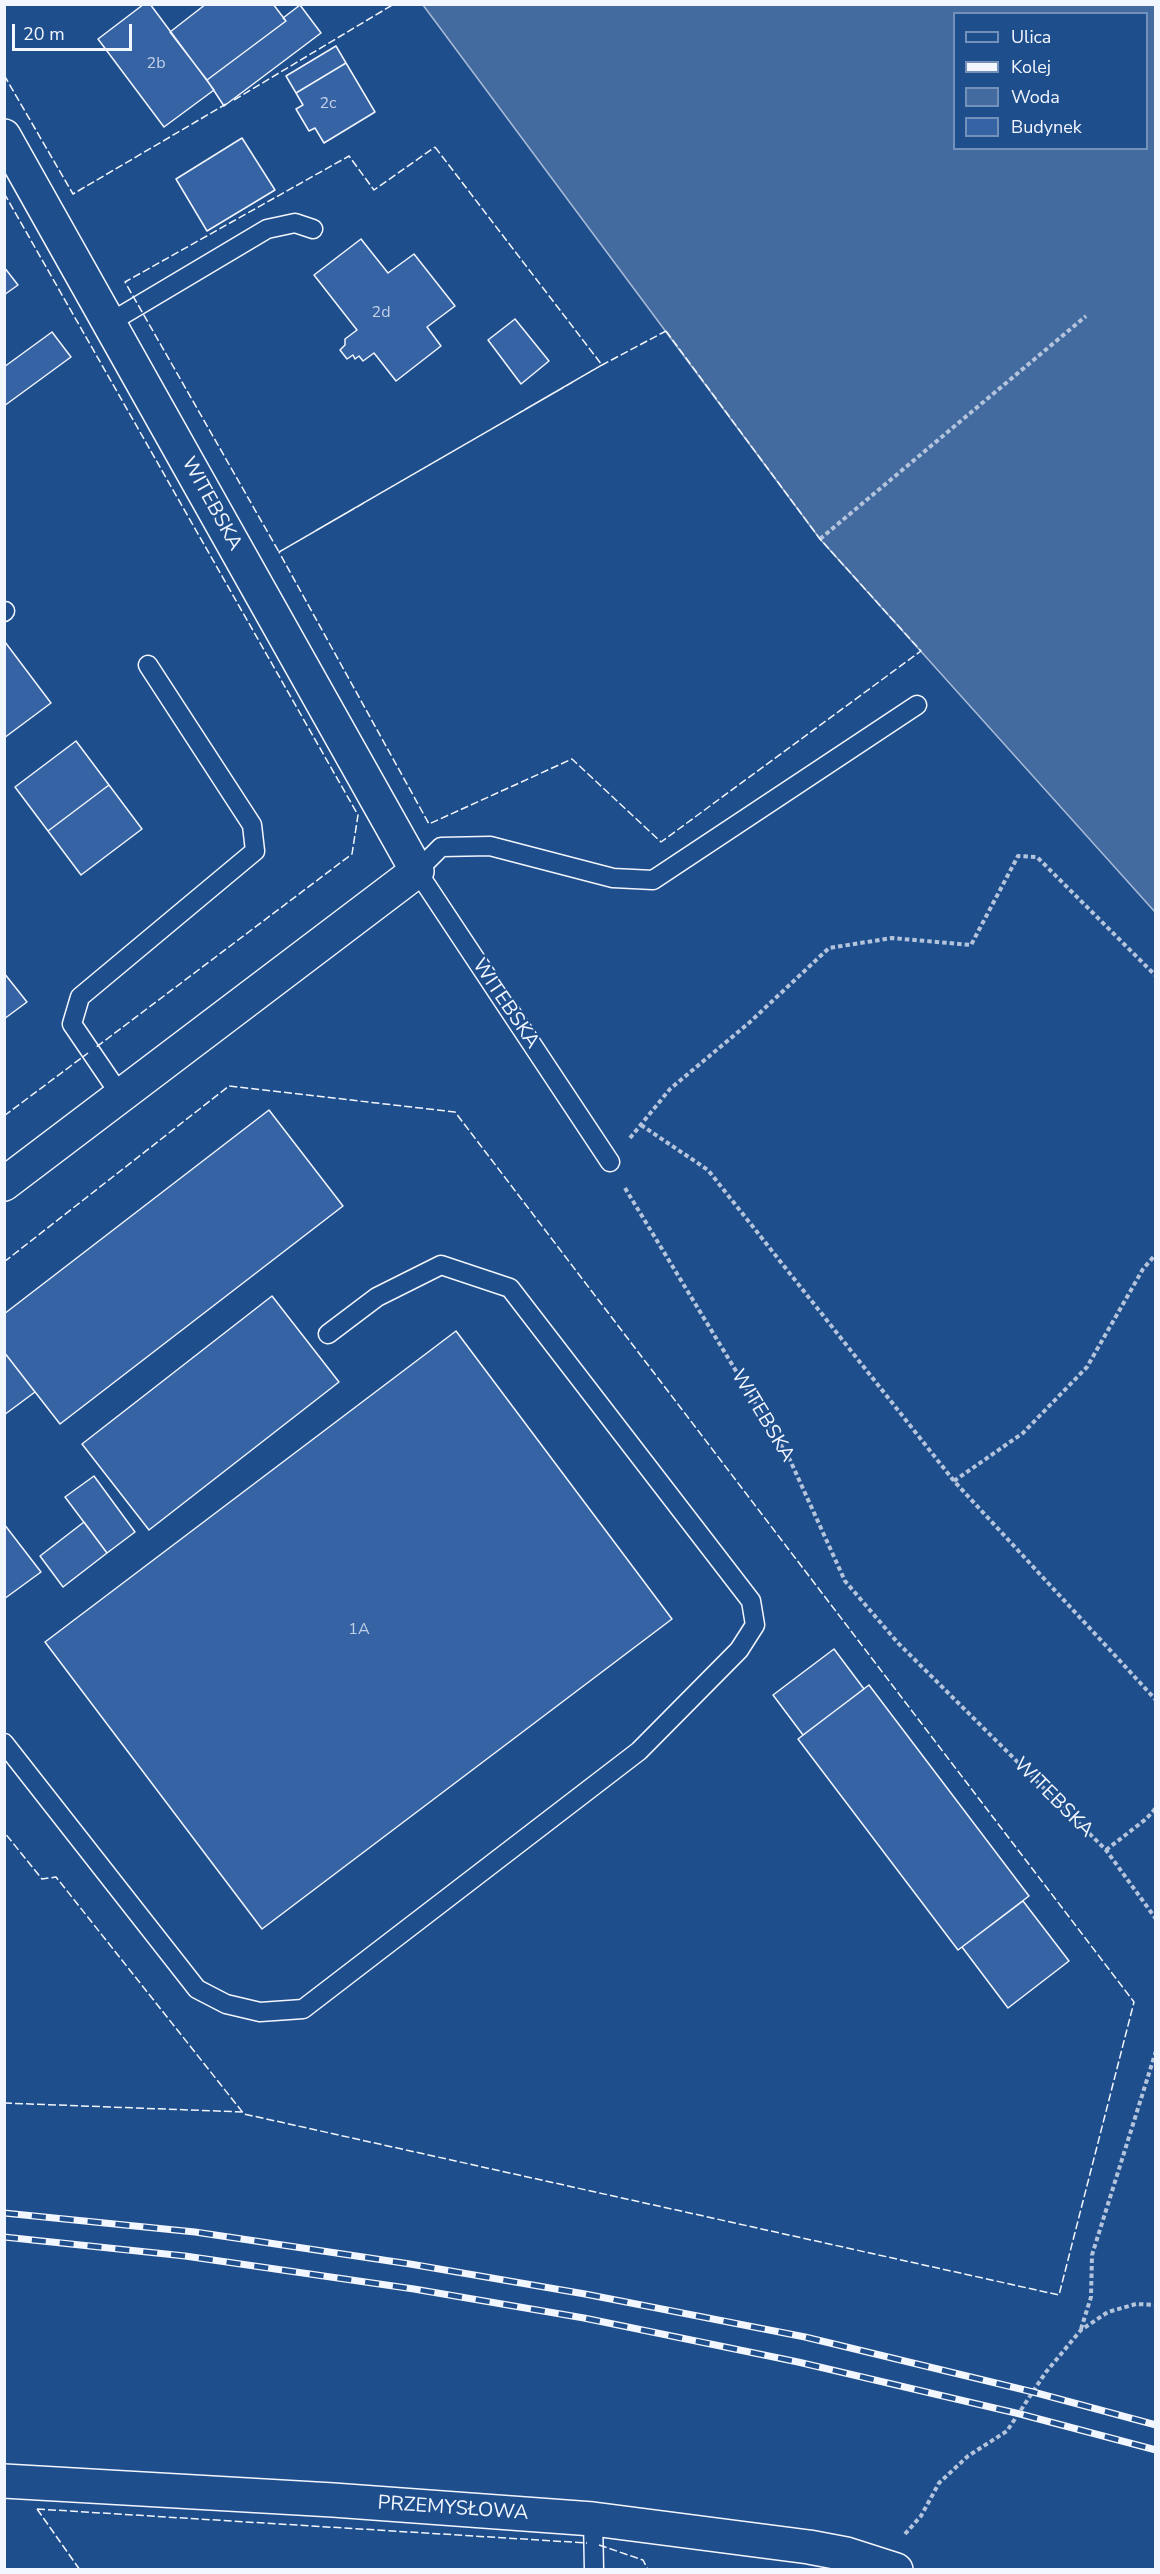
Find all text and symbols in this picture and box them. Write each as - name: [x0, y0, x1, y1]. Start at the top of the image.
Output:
- scale bar: [15, 12, 135, 50]
- legend: [953, 12, 1148, 150]
- text: 20 m: [23, 22, 65, 46]
- text: Ulica: [1011, 25, 1051, 49]
- house number: 2b: [147, 54, 165, 74]
- text: Kolej: [1011, 55, 1051, 79]
- text: Woda: [1011, 85, 1060, 109]
- house number: 2c: [319, 94, 337, 114]
- text: Budynek: [1011, 115, 1082, 139]
- house number: 2d: [372, 303, 390, 323]
- street label: WITEBSKA: [175, 453, 247, 555]
- street label: WITEBSKA: [466, 955, 544, 1053]
- street label: WITEBSKA: [725, 1366, 799, 1466]
- house number: 1A: [348, 1620, 370, 1640]
- street label: WITEBSKA: [1008, 1753, 1098, 1843]
- street label: PRZEMYSŁOWA: [377, 2492, 529, 2526]

